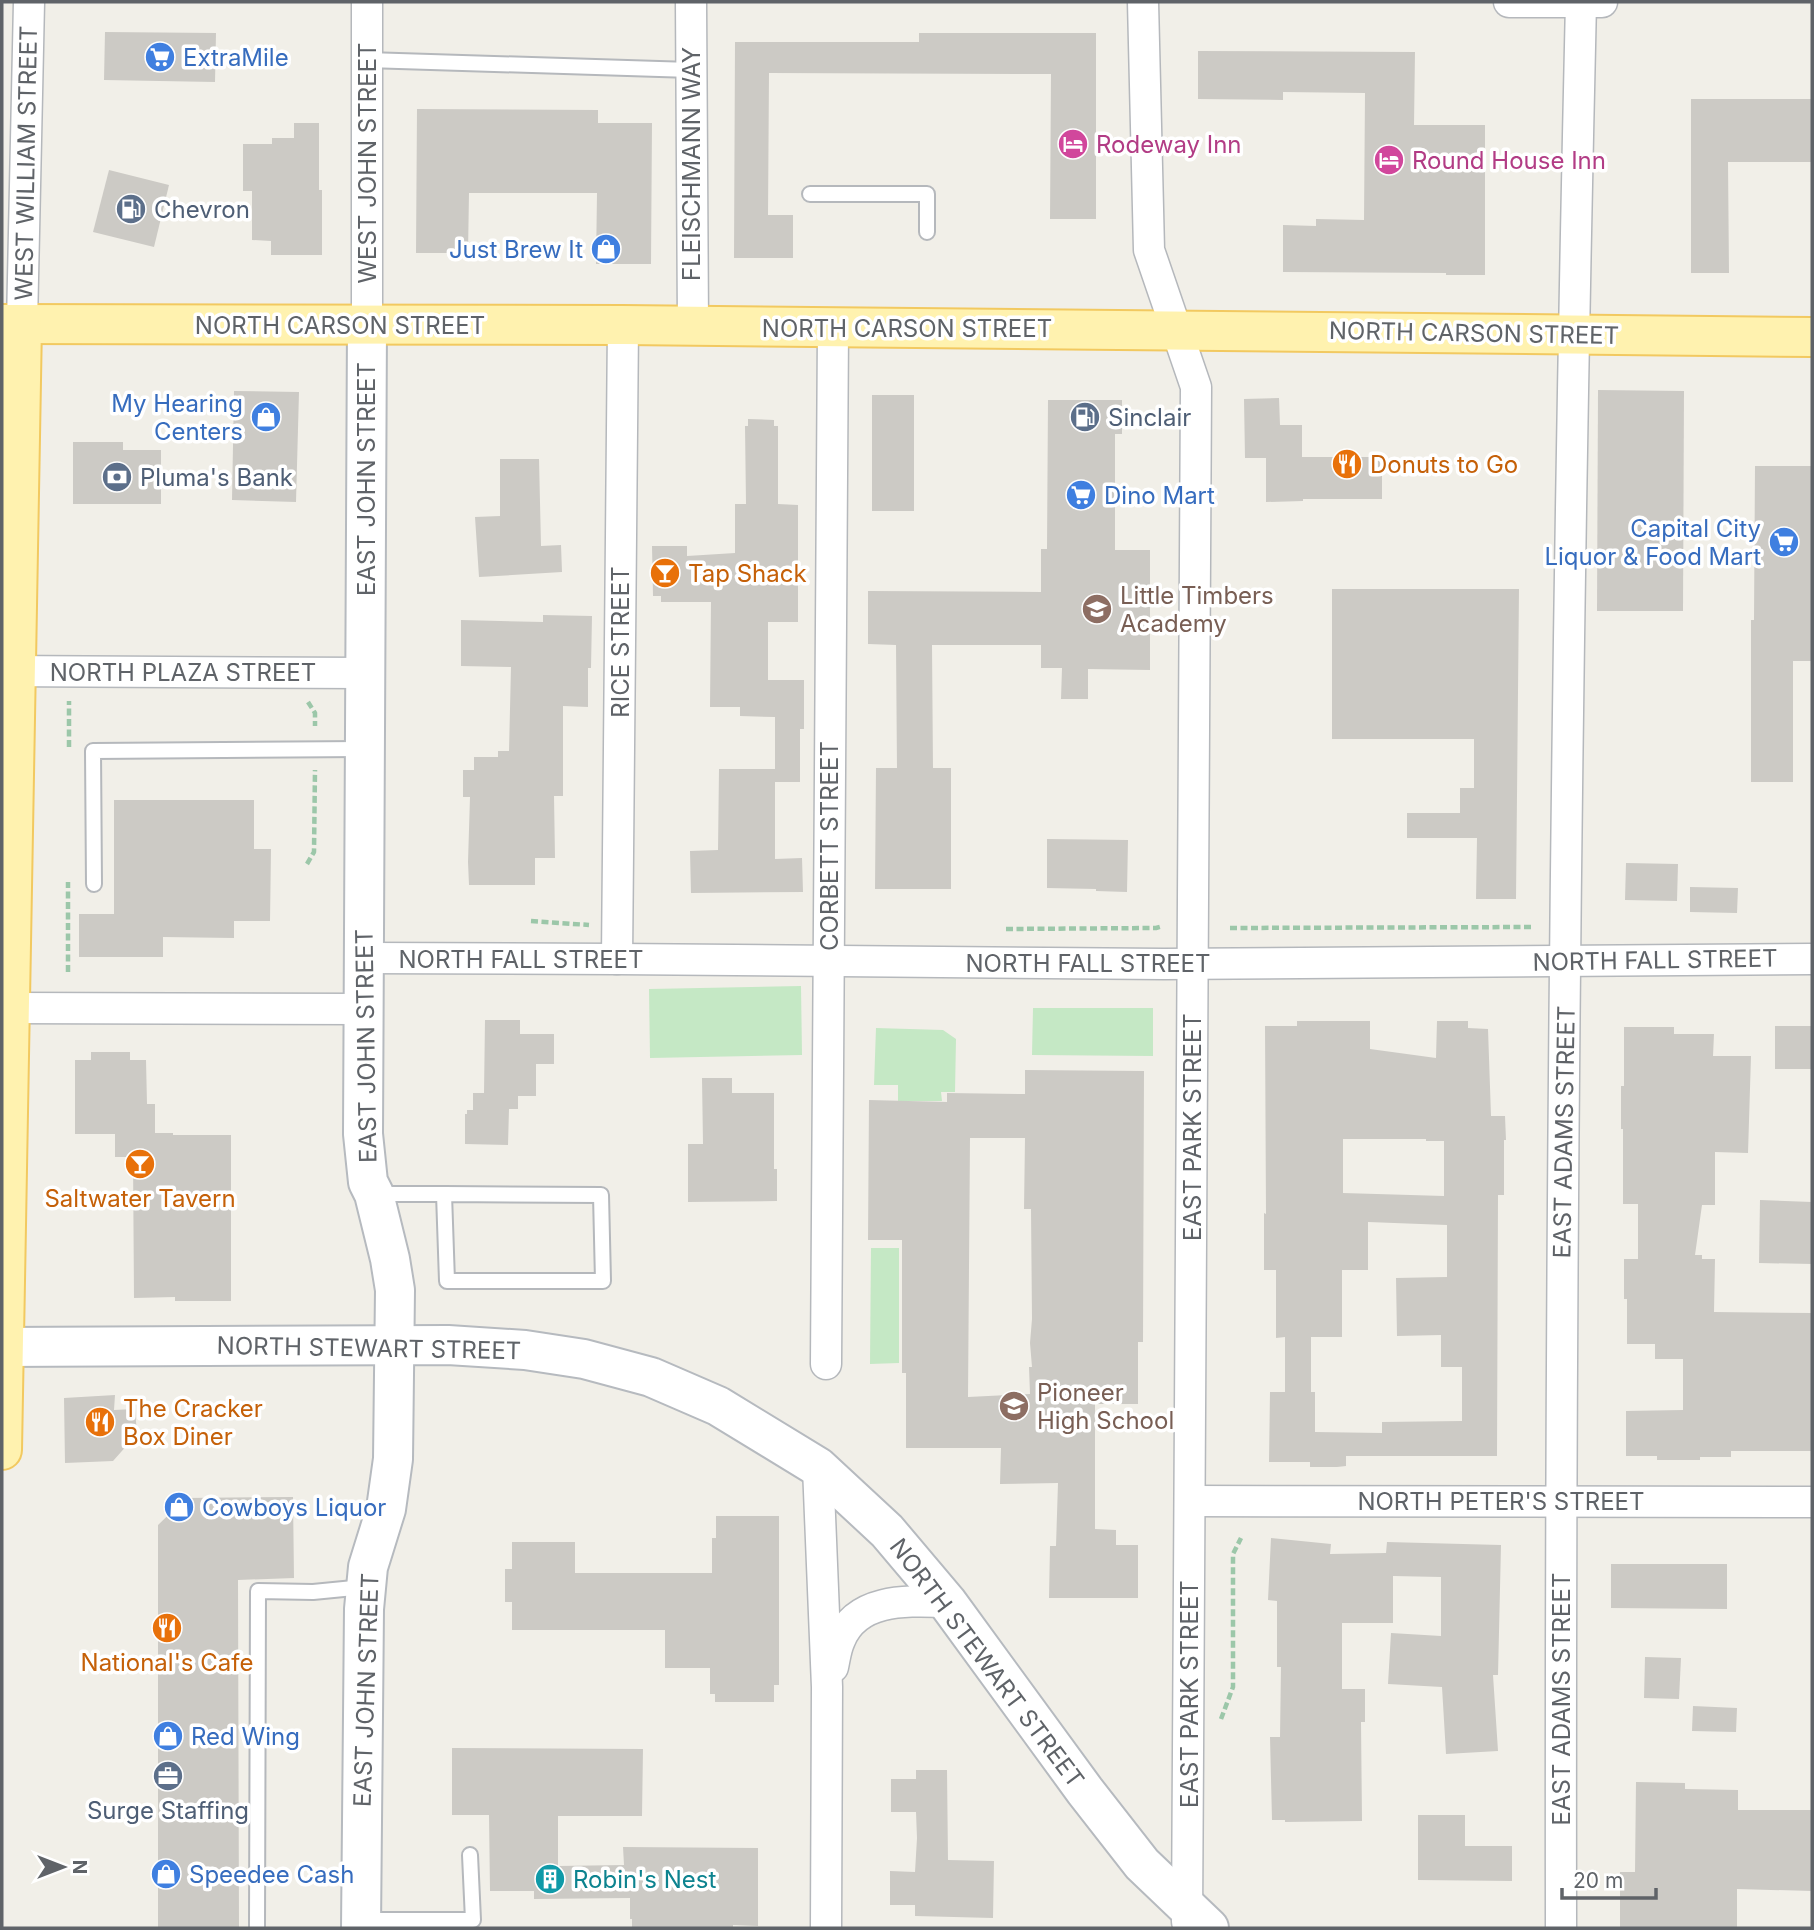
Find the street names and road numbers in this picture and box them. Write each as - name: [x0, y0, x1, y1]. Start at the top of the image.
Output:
- street label: WEST WILLIAM STREET: [9, 25, 43, 301]
- street label: WEST JOHN STREET: [353, 42, 382, 284]
- street label: FLEISCHMANN WAY: [677, 47, 706, 281]
- street label: NORTH CARSON STREET: [195, 311, 485, 340]
- street label: NORTH CARSON STREET: [762, 314, 1052, 343]
- street label: NORTH CARSON STREET: [1329, 316, 1619, 350]
- street label: EAST JOHN STREET: [352, 362, 381, 596]
- street label: RICE STREET: [606, 566, 635, 718]
- street label: NORTH PLAZA STREET: [50, 658, 316, 687]
- street label: CORBETT STREET: [815, 741, 844, 951]
- street label: EAST JOHN STREET: [349, 929, 383, 1163]
- street label: NORTH FALL STREET: [1532, 943, 1778, 977]
- street label: NORTH FALL STREET: [398, 945, 644, 974]
- street label: NORTH FALL STREET: [965, 949, 1211, 978]
- street label: EAST ADAMS STREET: [1547, 1005, 1581, 1259]
- street label: EAST PARK STREET: [1178, 1013, 1207, 1241]
- street label: NORTH STEWART STREET: [217, 1331, 521, 1365]
- street label: NORTH PETER'S STREET: [1357, 1487, 1645, 1516]
- street label: NORTH STEWART STREET: [884, 1533, 1090, 1793]
- street label: EAST JOHN STREET: [347, 1573, 385, 1807]
- street label: EAST ADAMS STREET: [1547, 1573, 1576, 1825]
- street label: EAST PARK STREET: [1175, 1580, 1204, 1808]

